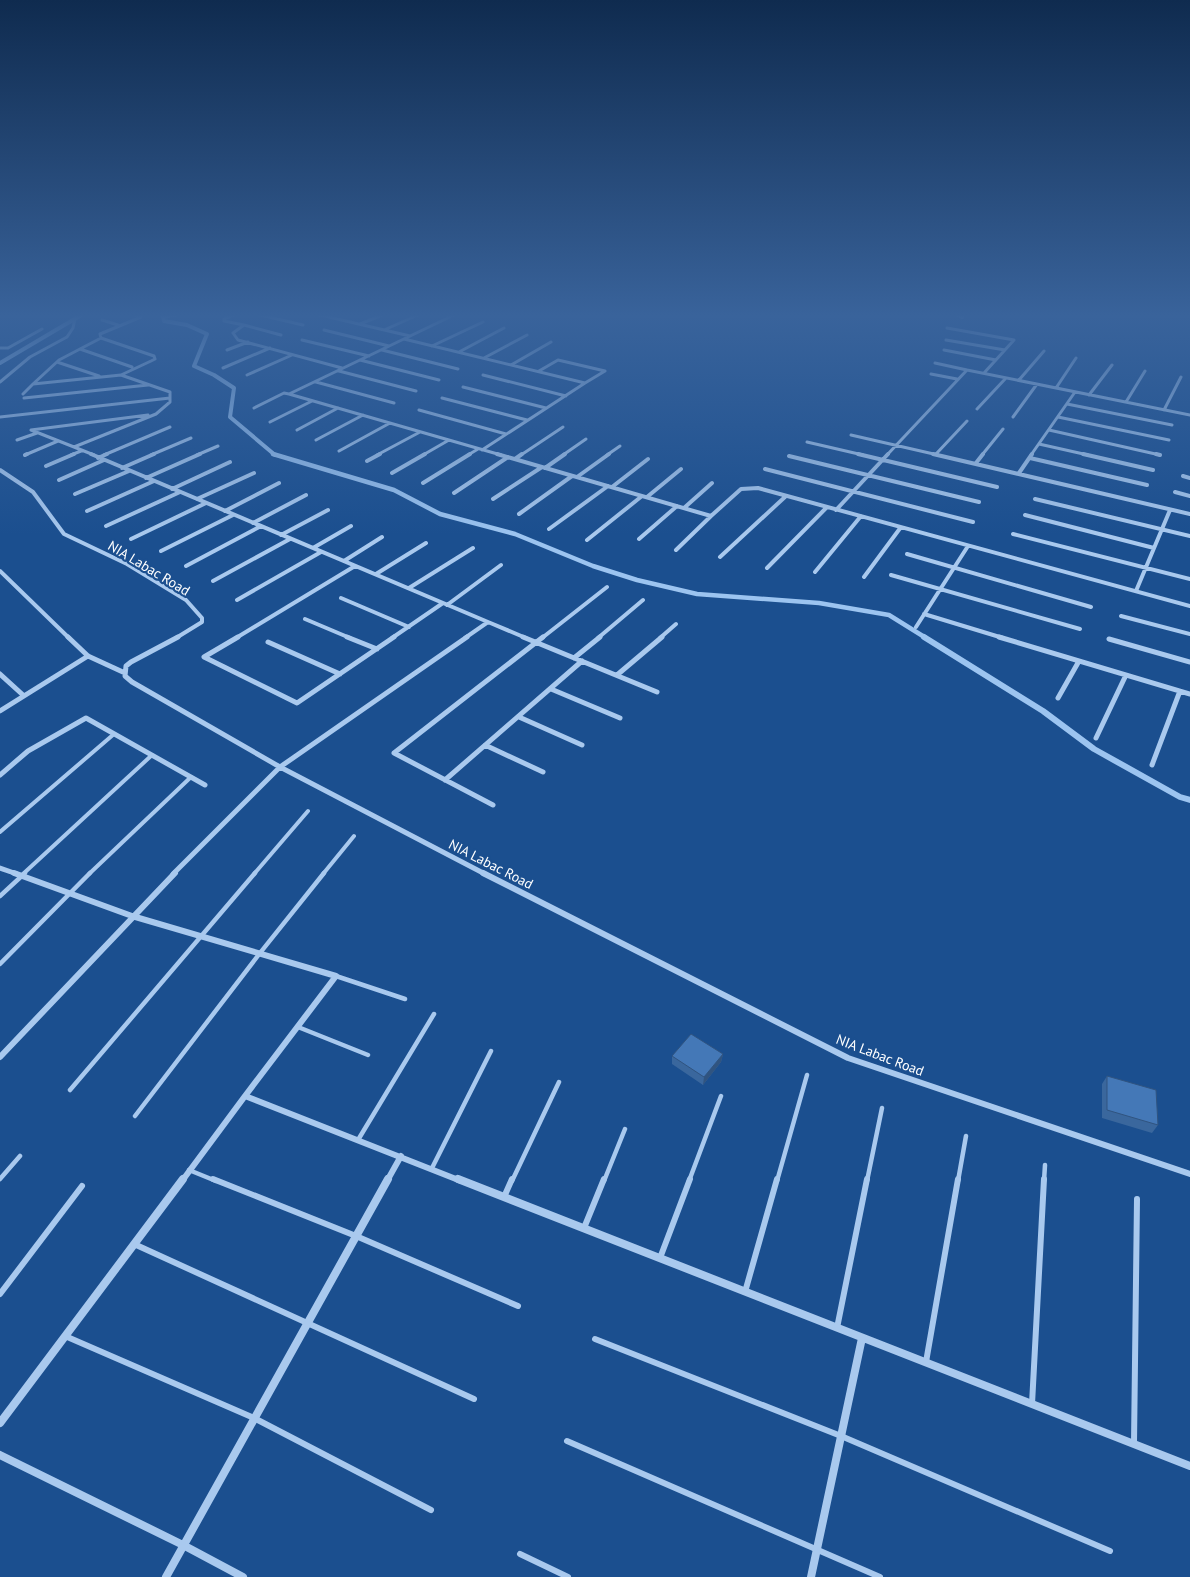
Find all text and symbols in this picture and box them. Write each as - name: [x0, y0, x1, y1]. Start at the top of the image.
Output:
- street label: NIA Labac Road: [105, 536, 193, 600]
- street label: NIA Labac Road: [446, 835, 536, 893]
- street label: NIA Labac Road: [834, 1030, 926, 1080]

